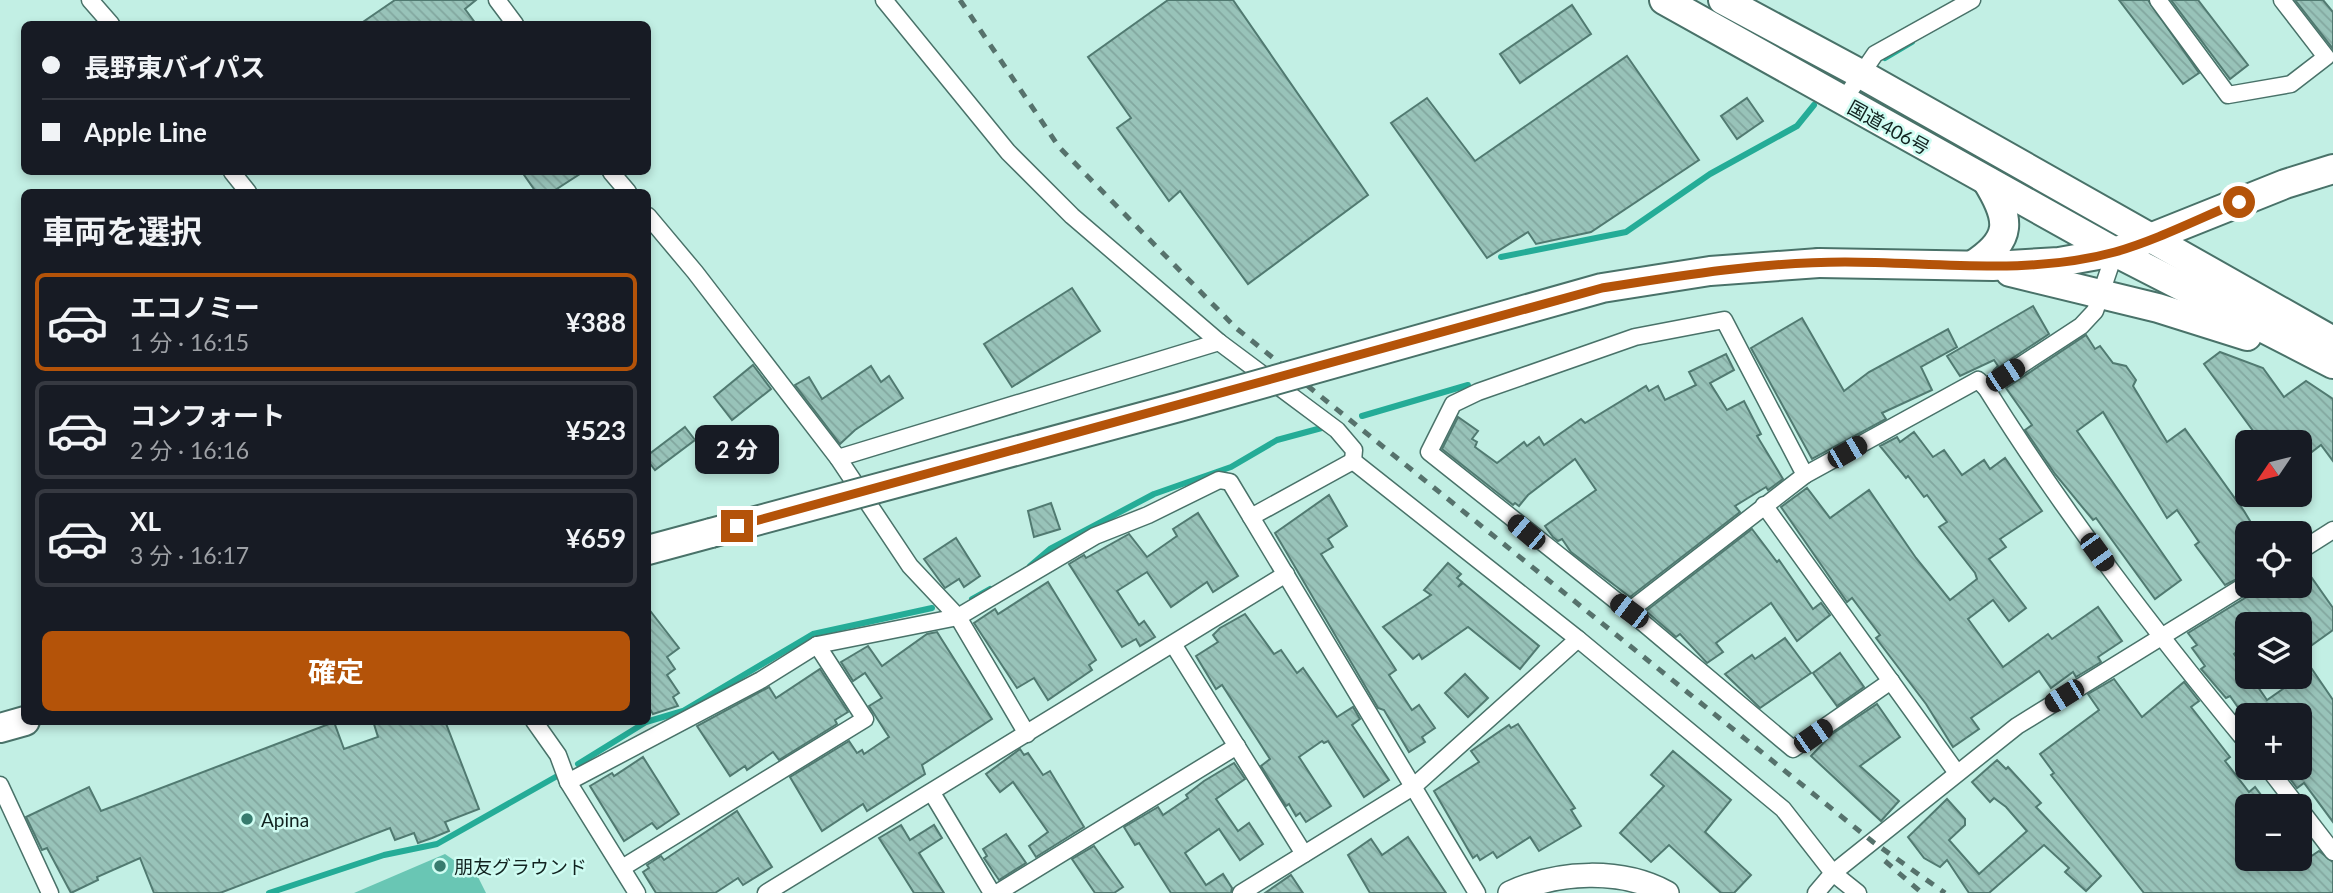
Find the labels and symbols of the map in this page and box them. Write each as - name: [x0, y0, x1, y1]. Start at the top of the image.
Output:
- street label: 国道406号: [1844, 95, 1934, 159]
- route start: [2223, 186, 2255, 218]
- car: [1982, 355, 2029, 395]
- callout: 2 分: [695, 424, 779, 474]
- north arrow: [2235, 430, 2312, 508]
- car: [1824, 432, 1871, 472]
- route end: [721, 510, 753, 542]
- car: [1504, 510, 1549, 554]
- car: [2077, 529, 2118, 575]
- car: [1606, 590, 1653, 632]
- car: [2041, 676, 2088, 716]
- car: [1790, 715, 1837, 757]
- place label: Apina: [261, 808, 309, 831]
- marker: Apina: [239, 811, 255, 827]
- place label: 朋友グラウンド: [454, 855, 587, 878]
- marker: 朋友グラウンド: [432, 858, 448, 874]

